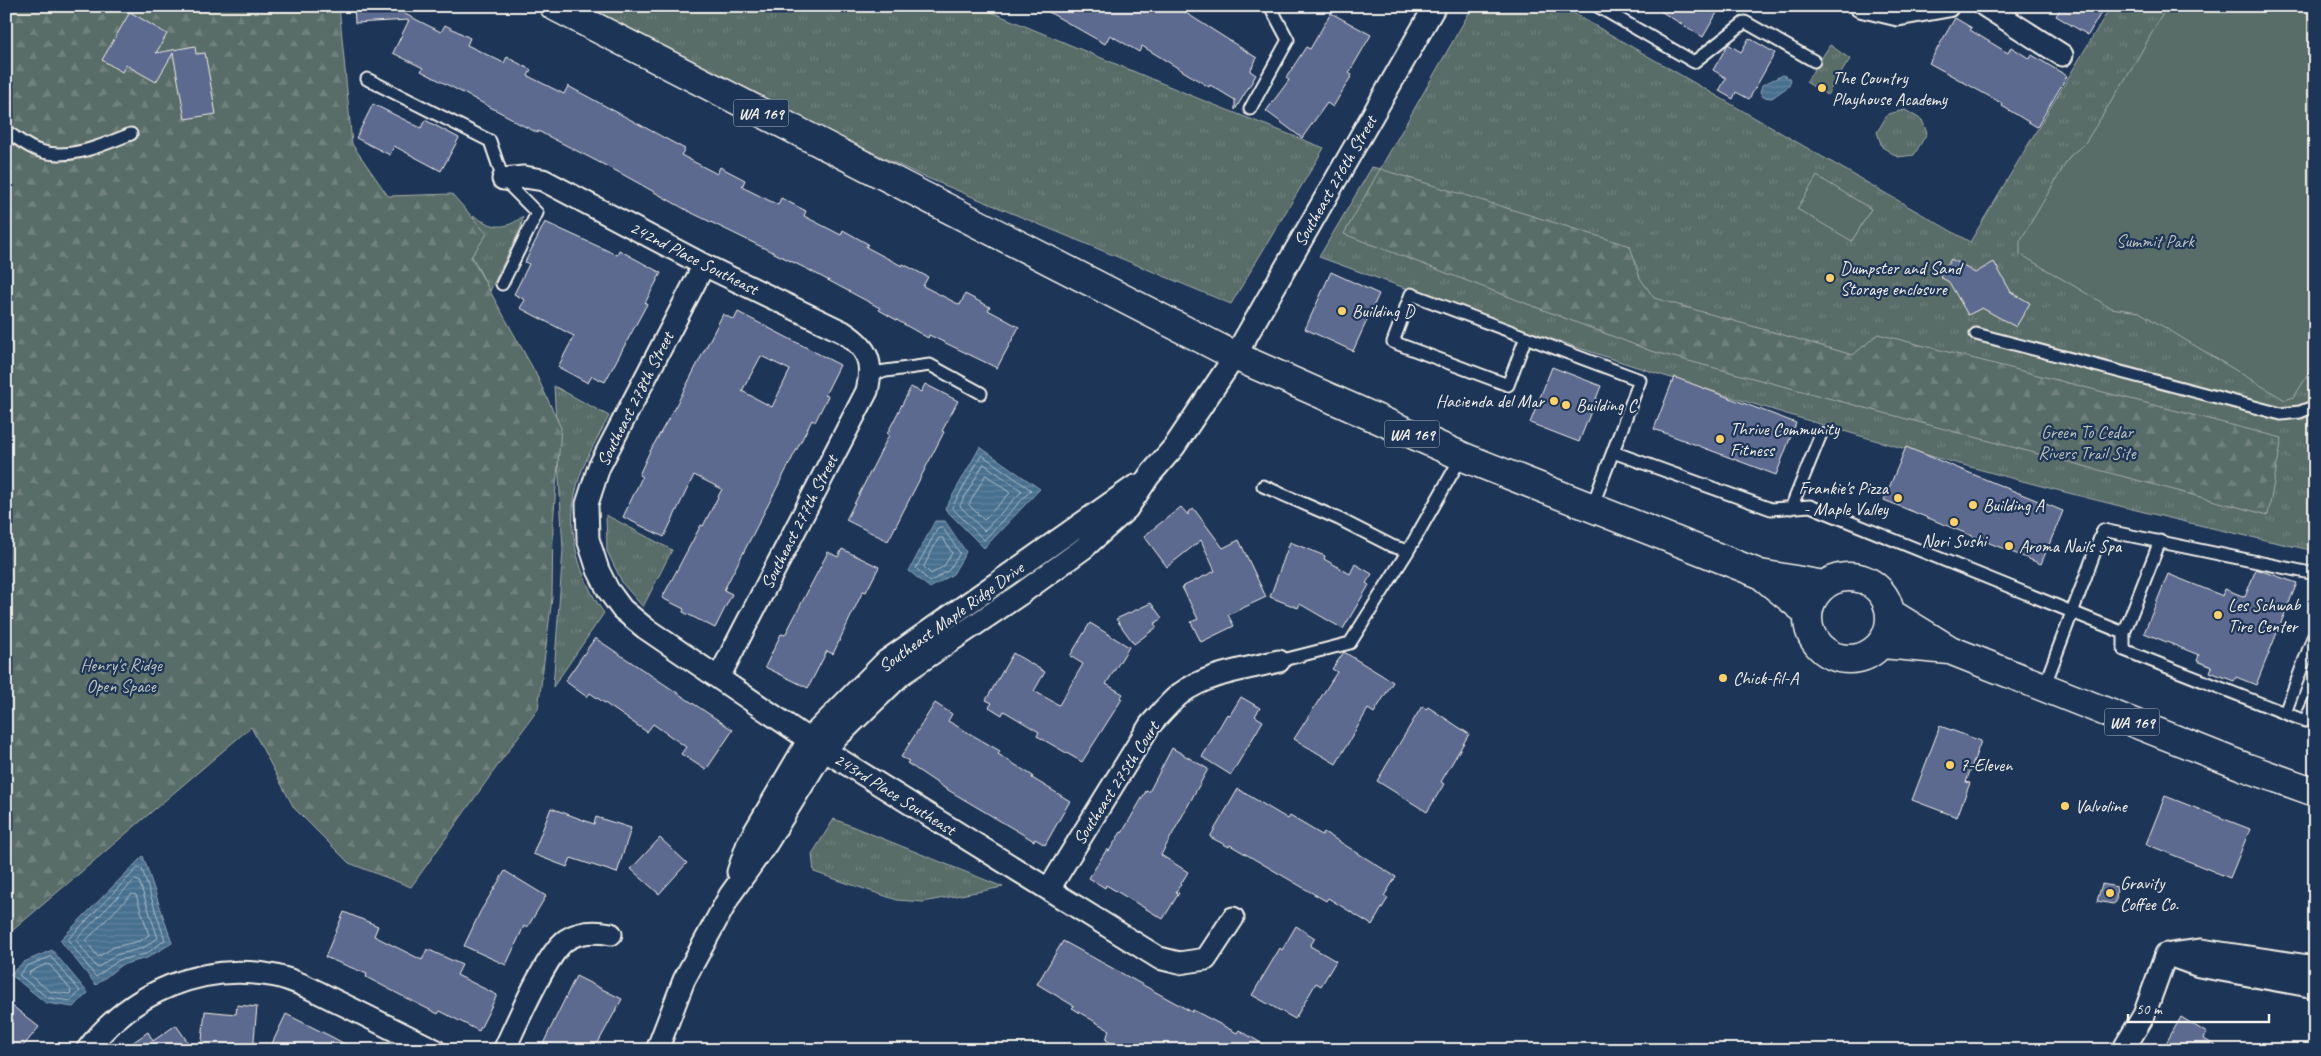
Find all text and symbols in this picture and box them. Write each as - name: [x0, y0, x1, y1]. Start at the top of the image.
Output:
- place label: The Country Playhouse Academy: [1832, 67, 1949, 110]
- marker: The Country Playhouse Academy: [1816, 82, 1828, 94]
- road number: WA 169: [734, 100, 788, 126]
- street label: Southeast 276th Street: [1289, 110, 1382, 250]
- street label: 242nd Place Southeast: [626, 216, 764, 301]
- park label: Summit Park: [2116, 230, 2195, 252]
- place label: Dumpster and Sand Storage enclosure: [1840, 257, 1964, 300]
- marker: Dumpster and Sand Storage enclosure: [1824, 272, 1836, 284]
- place label: Building D: [1352, 300, 1416, 322]
- marker: Building D: [1336, 305, 1348, 317]
- street label: Southeast 278th Street: [592, 326, 679, 470]
- place label: Hacienda del Mar: [1436, 390, 1546, 412]
- place label: Building C: [1576, 394, 1639, 416]
- marker: Hacienda del Mar: [1548, 395, 1560, 407]
- marker: Building C: [1560, 399, 1572, 411]
- place label: Thrive Community Fitness: [1730, 418, 1841, 461]
- road number: WA 169: [1384, 420, 1440, 448]
- park label: Green To Cedar Rivers Trail Site: [2038, 421, 2137, 464]
- marker: Thrive Community Fitness: [1714, 433, 1726, 445]
- street label: Southeast 277th Street: [756, 449, 843, 593]
- place label: Frankie's Pizza - Maple Valley: [1799, 477, 1890, 520]
- marker: Frankie's Pizza - Maple Valley: [1892, 492, 1904, 504]
- place label: Building A: [1983, 494, 2045, 516]
- marker: Building A: [1967, 499, 1979, 511]
- marker: Nori Sushi: [1948, 516, 1960, 528]
- place label: Nori Sushi: [1922, 530, 1989, 552]
- place label: Aroma Nails Spa: [2019, 535, 2123, 557]
- marker: Aroma Nails Spa: [2003, 540, 2015, 552]
- street label: Southeast Maple Ridge Drive: [874, 556, 1029, 677]
- place label: Les Schwab Tire Center: [2228, 594, 2301, 637]
- marker: Les Schwab Tire Center: [2212, 609, 2224, 621]
- park label: Henry's Ridge Open Space: [80, 654, 163, 697]
- place label: Chick-fil-A: [1733, 667, 1799, 689]
- marker: Chick-fil-A: [1717, 672, 1729, 684]
- road number: WA 169: [2104, 709, 2160, 736]
- street label: Southeast 275th Court: [1068, 715, 1165, 849]
- street label: 243rd Place Southeast: [830, 748, 962, 841]
- place label: 7-Eleven: [1960, 754, 2013, 776]
- marker: 7-Eleven: [1944, 759, 1956, 771]
- place label: Valvoline: [2075, 795, 2128, 817]
- marker: Valvoline: [2059, 800, 2071, 812]
- place label: Gravity Coffee Co.: [2120, 872, 2179, 915]
- marker: Gravity Coffee Co.: [2104, 887, 2116, 899]
- scale bar: [2128, 991, 2270, 1023]
- text: 50 m: [2136, 1000, 2163, 1019]

